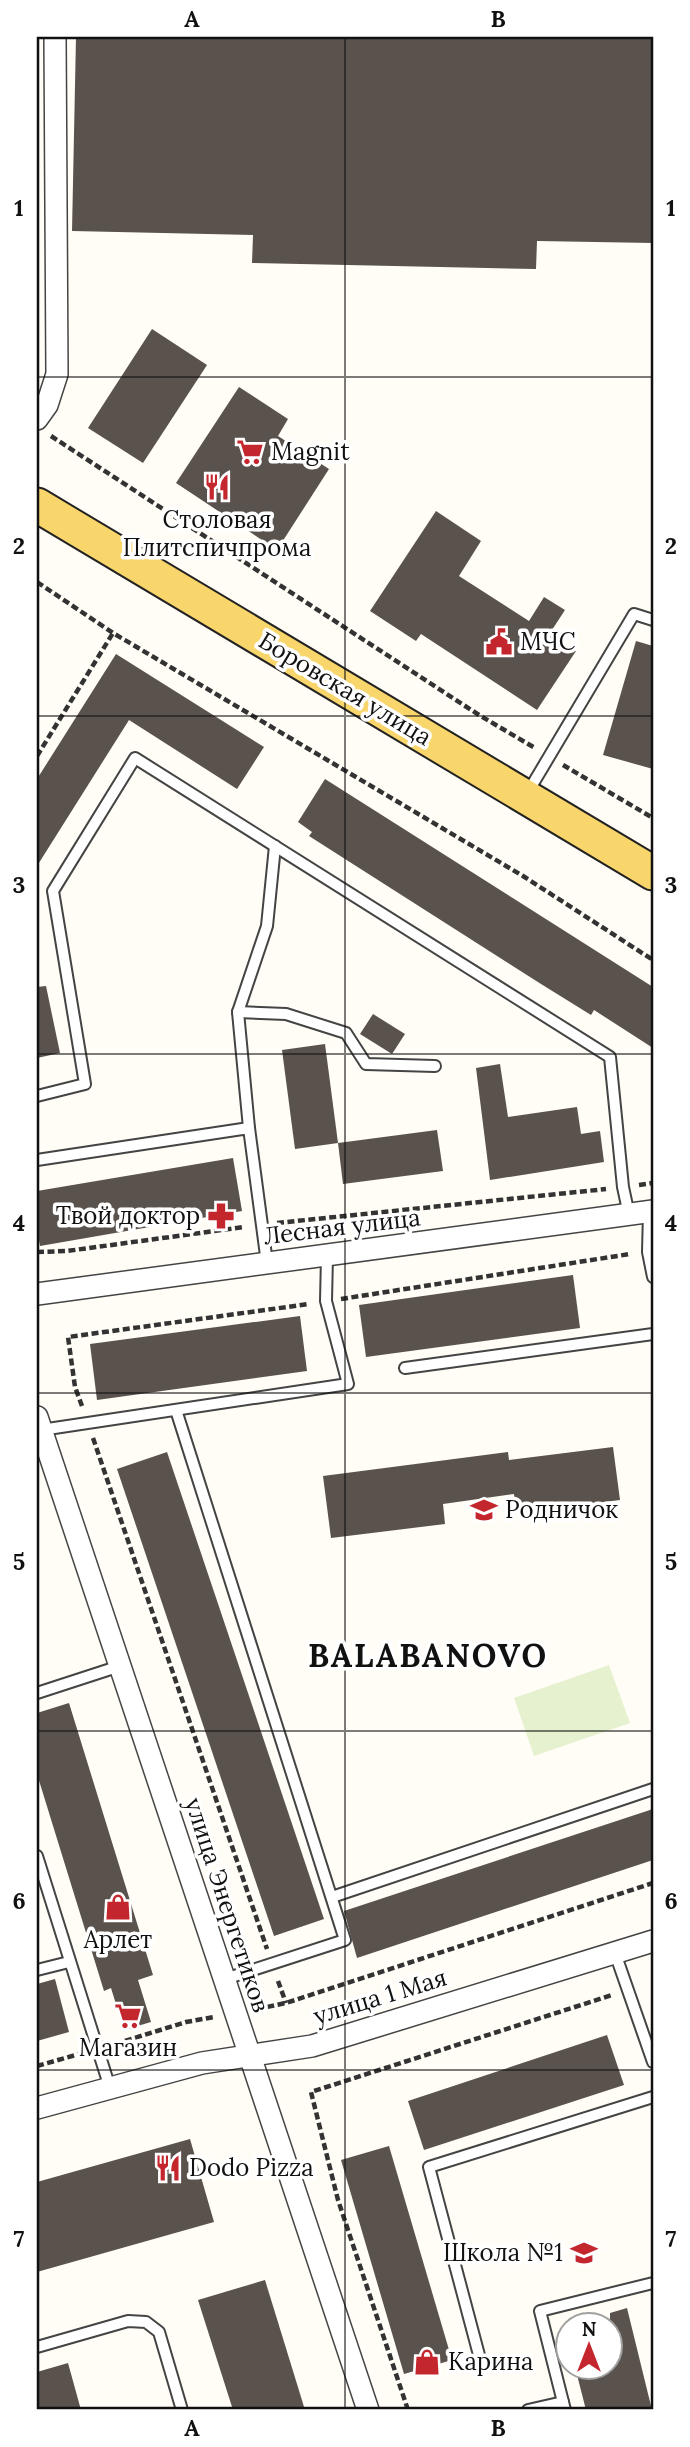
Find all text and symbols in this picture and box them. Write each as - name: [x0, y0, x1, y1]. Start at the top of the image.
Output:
- text: A: [184, 4, 200, 33]
- text: B: [490, 4, 506, 33]
- text: 1: [14, 193, 24, 222]
- text: 1: [666, 193, 676, 222]
- place label: Magnit: [271, 436, 350, 467]
- supermarket icon: Magnit: [235, 437, 265, 467]
- restaurant icon: Столовая Плитспичпрома: [202, 472, 232, 502]
- place label: Столовая Плитспичпрома: [123, 504, 311, 563]
- text: 2: [13, 531, 25, 560]
- text: 2: [665, 531, 677, 560]
- street label: Боровская улица: [253, 625, 437, 752]
- place label: МЧС: [520, 626, 576, 657]
- public building icon: МЧС: [484, 627, 514, 657]
- text: 3: [13, 870, 25, 899]
- text: 3: [665, 870, 677, 899]
- place label: Твой доктор: [56, 1200, 200, 1231]
- pharmacy icon: Твой доктор: [206, 1201, 236, 1231]
- street label: Лесная улица: [262, 1202, 422, 1251]
- text: 4: [13, 1208, 25, 1237]
- text: 4: [665, 1208, 677, 1237]
- place label: Родничок: [505, 1494, 618, 1525]
- school or university icon: Родничок: [469, 1495, 499, 1525]
- text: 5: [13, 1547, 25, 1576]
- text: 5: [665, 1547, 677, 1576]
- district label: BALABANOVO: [308, 1635, 548, 1676]
- street label: улица Энергетиков: [178, 1794, 277, 2016]
- text: 6: [12, 1886, 26, 1915]
- text: 6: [664, 1886, 678, 1915]
- shop icon: Арлет: [103, 1892, 133, 1922]
- place label: Арлет: [83, 1924, 152, 1955]
- street label: улица 1 Мая: [309, 1962, 450, 2031]
- supermarket icon: Магазин: [113, 2001, 143, 2031]
- place label: Магазин: [79, 2032, 177, 2063]
- place label: Dodo Pizza: [189, 2152, 314, 2183]
- restaurant icon: Dodo Pizza: [153, 2153, 183, 2183]
- text: 7: [14, 2224, 25, 2253]
- text: 7: [666, 2224, 677, 2253]
- place label: Школа №1: [443, 2237, 563, 2268]
- school or university icon: Школа №1: [569, 2238, 599, 2268]
- north arrow: [554, 2310, 624, 2380]
- text: N: [582, 2317, 597, 2341]
- place label: Карина: [448, 2346, 533, 2377]
- shop icon: Карина: [412, 2347, 442, 2377]
- text: A: [184, 2413, 200, 2442]
- text: B: [490, 2413, 506, 2442]

